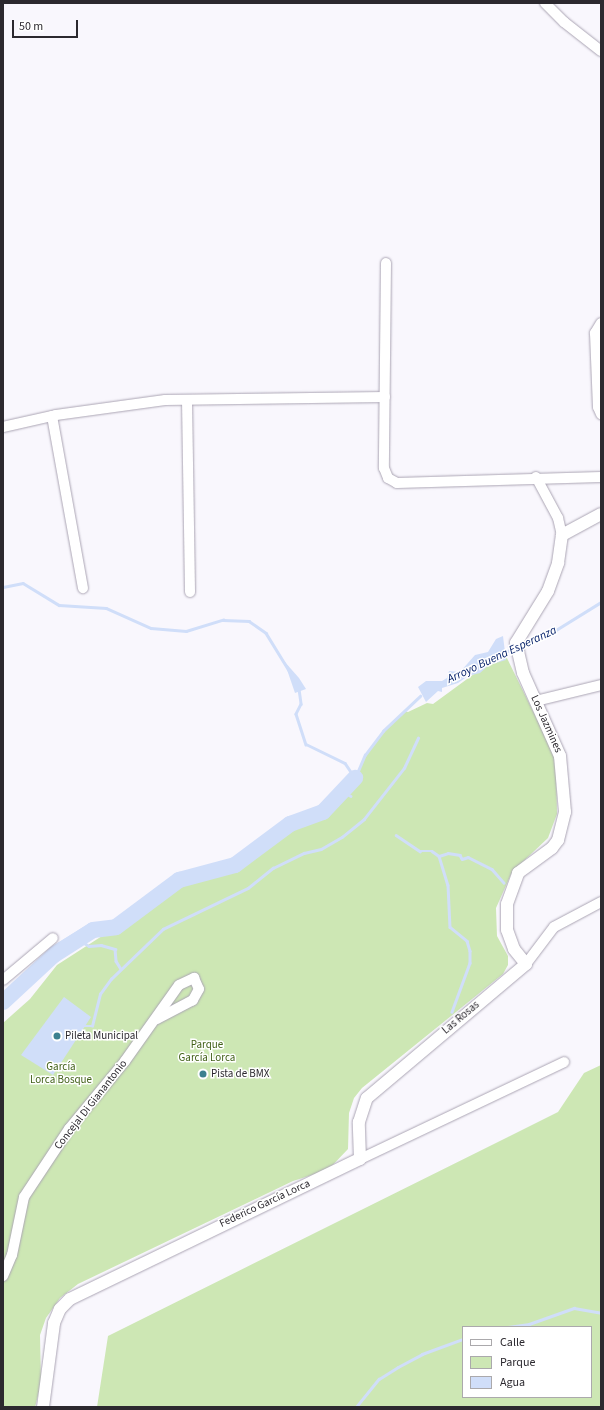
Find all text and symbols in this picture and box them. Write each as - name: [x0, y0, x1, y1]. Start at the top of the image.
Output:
- scale bar: [14, 12, 80, 38]
- text: 50 m: [19, 18, 43, 35]
- water label: Arroyo Buena Esperanza: [445, 623, 559, 687]
- street label: Los Jazmines: [527, 693, 565, 755]
- street label: Las Rosas: [440, 999, 482, 1037]
- place label: Pileta Municipal: [65, 1029, 138, 1043]
- marker: Pileta Municipal: [52, 1031, 62, 1041]
- park label: Parque García Lorca: [179, 1039, 235, 1065]
- street label: Concejal Di Gianantonio: [52, 1057, 130, 1153]
- park label: García Lorca Bosque: [30, 1061, 92, 1087]
- place label: Pista de BMX: [211, 1067, 269, 1081]
- marker: Pista de BMX: [198, 1069, 208, 1079]
- street label: Federico García Lorca: [218, 1177, 312, 1231]
- legend: [462, 1326, 592, 1398]
- text: Calle: [500, 1334, 525, 1351]
- text: Parque: [500, 1354, 536, 1371]
- text: Agua: [500, 1374, 525, 1391]

